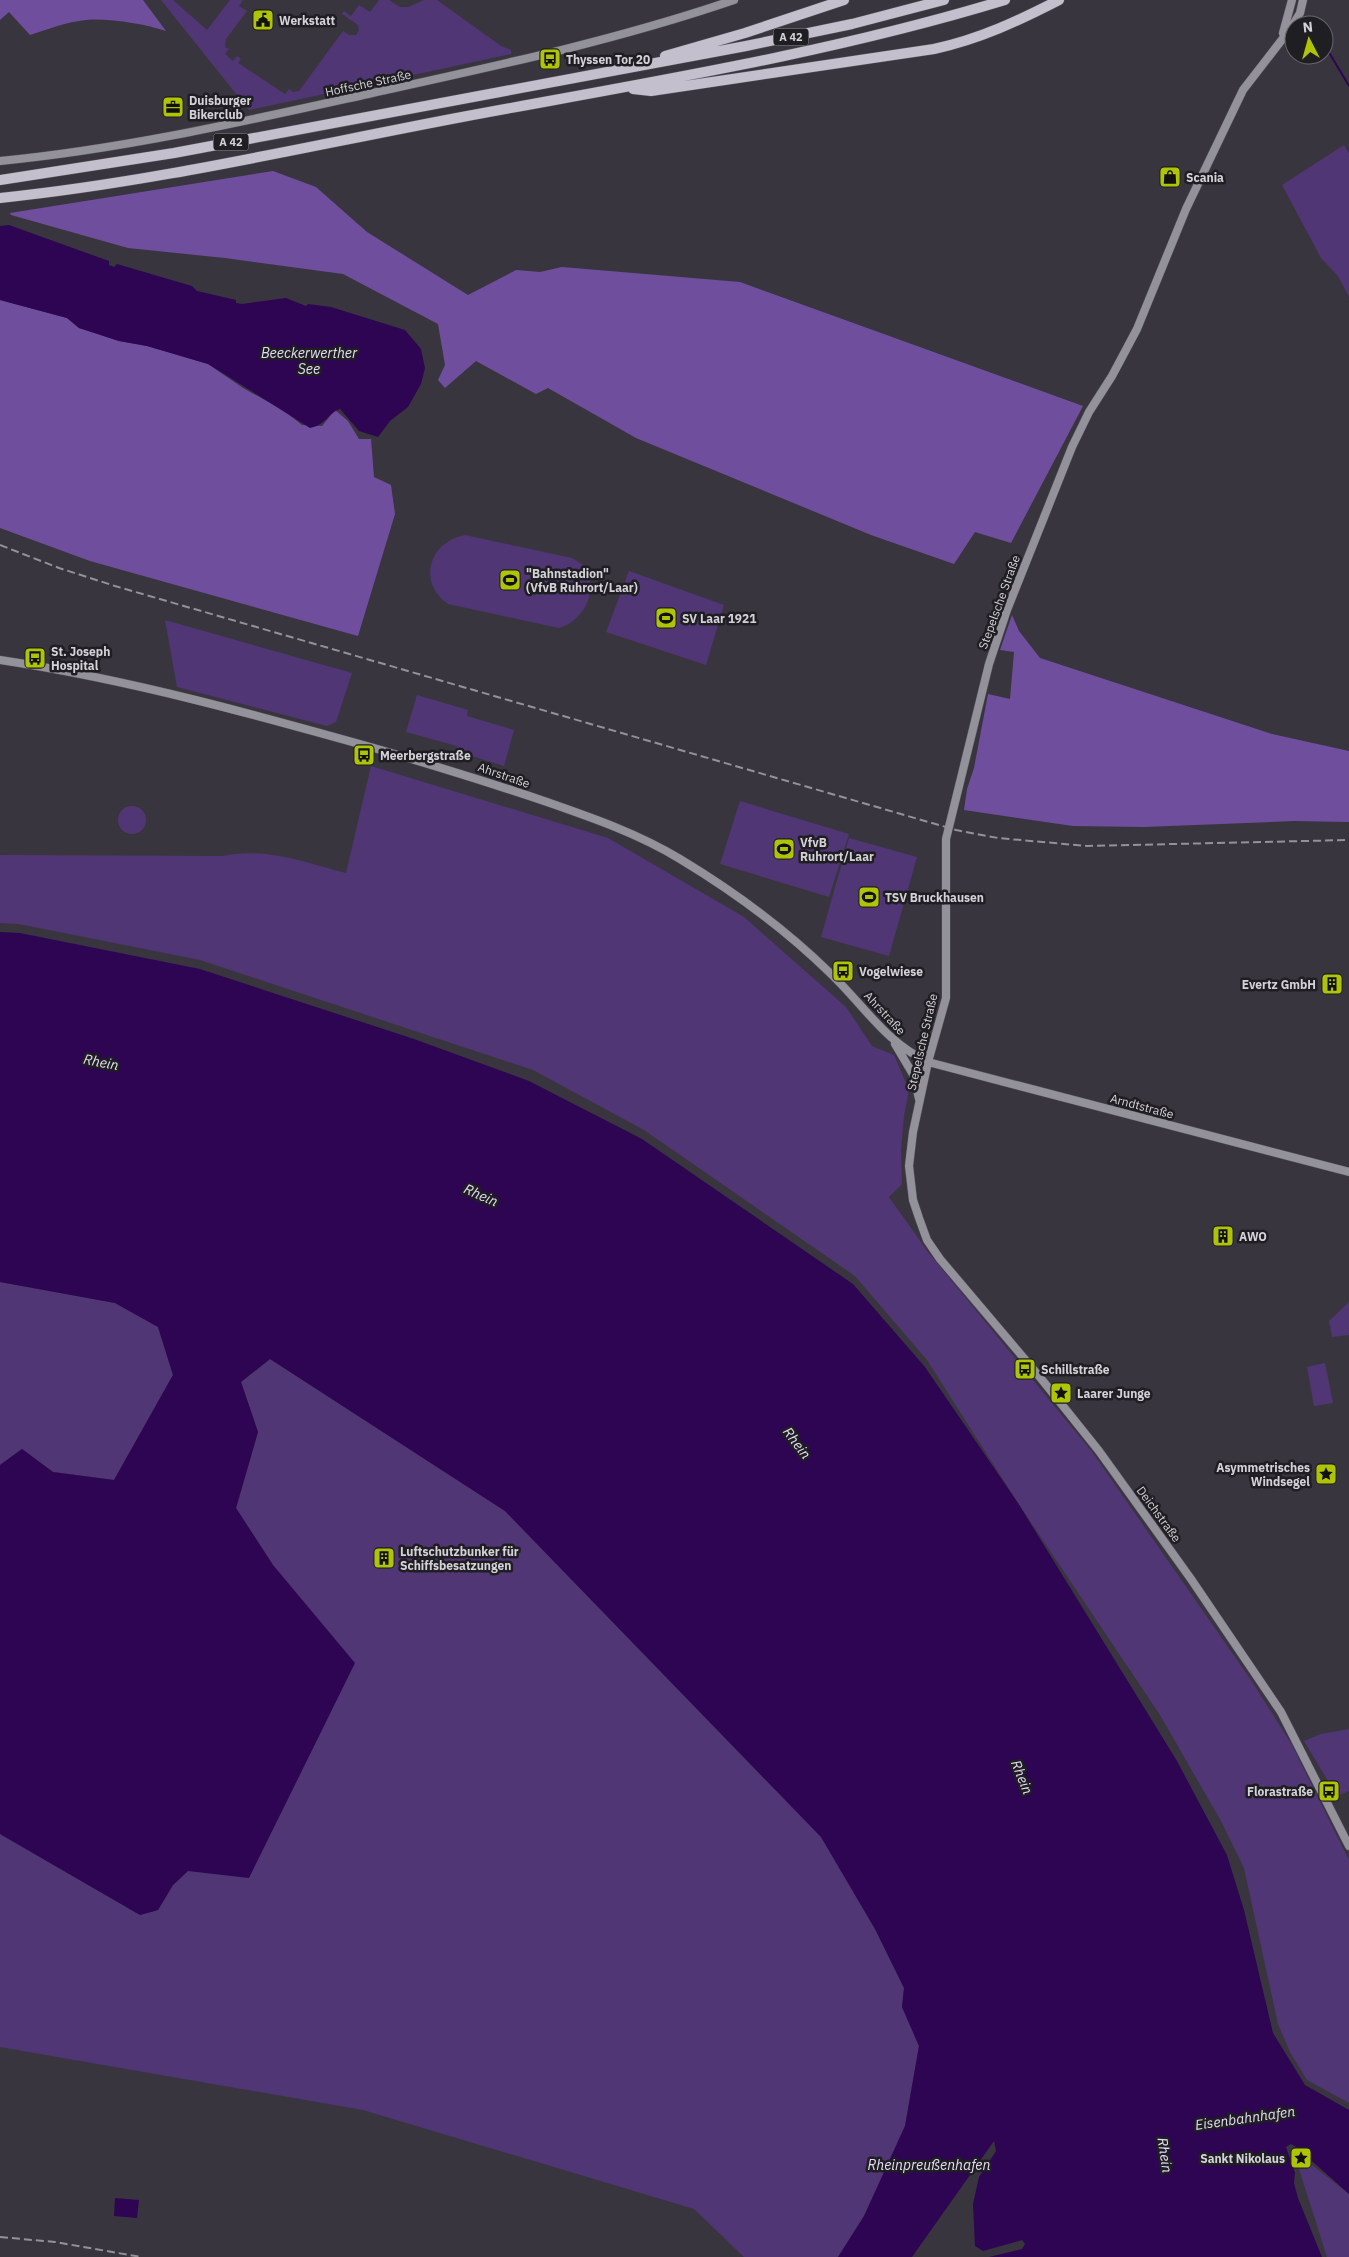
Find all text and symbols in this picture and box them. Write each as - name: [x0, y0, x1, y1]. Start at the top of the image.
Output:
- public building icon: Werkstatt: [251, 8, 275, 32]
- place label: Werkstatt: [279, 13, 336, 28]
- north arrow: [1284, 15, 1334, 65]
- text: N: [1302, 18, 1314, 37]
- road number: A 42: [774, 28, 808, 46]
- bus stop icon: Thyssen Tor 20: [538, 47, 562, 71]
- place label: Thyssen Tor 20: [566, 52, 650, 67]
- street label: Hoffsche Straße: [324, 67, 413, 99]
- place label: Duisburger Bikerclub: [189, 93, 251, 122]
- office icon: Duisburger Bikerclub: [161, 95, 185, 119]
- road number: A 42: [214, 134, 248, 150]
- shop icon: Scania: [1158, 165, 1182, 189]
- place label: Scania: [1186, 170, 1224, 185]
- water label: Beeckerwerther See: [261, 344, 358, 378]
- street label: Stepelsche Straße: [975, 553, 1023, 651]
- place label: "Bahnstadion" (VfvB Ruhrort/Laar): [526, 566, 638, 595]
- sports icon: "Bahnstadion" (VfvB Ruhrort/Laar): [498, 568, 522, 592]
- sports icon: SV Laar 1921: [654, 606, 678, 630]
- place label: SV Laar 1921: [682, 611, 756, 626]
- place label: St. Joseph Hospital: [51, 644, 110, 673]
- bus stop icon: St. Joseph Hospital: [23, 646, 47, 670]
- bus stop icon: Meerbergstraße: [352, 743, 376, 767]
- place label: Meerbergstraße: [380, 748, 471, 763]
- street label: Ahrstraße: [476, 759, 532, 791]
- place label: VfvB Ruhrort/Laar: [800, 835, 874, 864]
- sports icon: VfvB Ruhrort/Laar: [772, 837, 796, 861]
- sports icon: TSV Bruckhausen: [857, 885, 881, 909]
- place label: TSV Bruckhausen: [885, 890, 984, 905]
- bus stop icon: Vogelwiese: [831, 959, 855, 983]
- place label: Vogelwiese: [859, 964, 923, 979]
- building icon: Evertz GmbH: [1320, 972, 1344, 996]
- place label: Evertz GmbH: [1242, 977, 1316, 992]
- street label: Ahrstraße: [861, 988, 909, 1038]
- street label: Stepelsche Straße: [904, 992, 941, 1092]
- water label: Rhein: [82, 1050, 120, 1074]
- street label: Arndtstraße: [1109, 1090, 1176, 1122]
- water label: Rhein: [461, 1180, 501, 1210]
- building icon: AWO: [1211, 1224, 1235, 1248]
- place label: AWO: [1239, 1229, 1267, 1244]
- bus stop icon: Schillstraße: [1013, 1357, 1037, 1381]
- place label: Schillstraße: [1041, 1362, 1110, 1377]
- place icon: Laarer Junge: [1049, 1381, 1073, 1405]
- place label: Laarer Junge: [1077, 1386, 1151, 1401]
- water label: Rhein: [779, 1423, 815, 1463]
- place label: Asymmetrisches Windsegel: [1216, 1460, 1310, 1489]
- place icon: Asymmetrisches Windsegel: [1314, 1462, 1338, 1486]
- street label: Deichstraße: [1134, 1483, 1185, 1545]
- place label: Luftschutzbunker für Schiffsbesatzungen: [400, 1544, 519, 1573]
- building icon: Luftschutzbunker für Schiffsbesatzungen: [372, 1546, 396, 1570]
- water label: Rhein: [1007, 1757, 1037, 1797]
- bus stop icon: Florastraße: [1317, 1779, 1341, 1803]
- place label: Florastraße: [1247, 1784, 1313, 1799]
- water label: Eisenbahnhafen: [1194, 2102, 1296, 2134]
- water label: Rhein: [1154, 2136, 1176, 2174]
- place icon: Sankt Nikolaus: [1289, 2146, 1313, 2170]
- place label: Sankt Nikolaus: [1200, 2151, 1285, 2166]
- water label: Rheinpreußenhafen: [868, 2156, 991, 2174]

